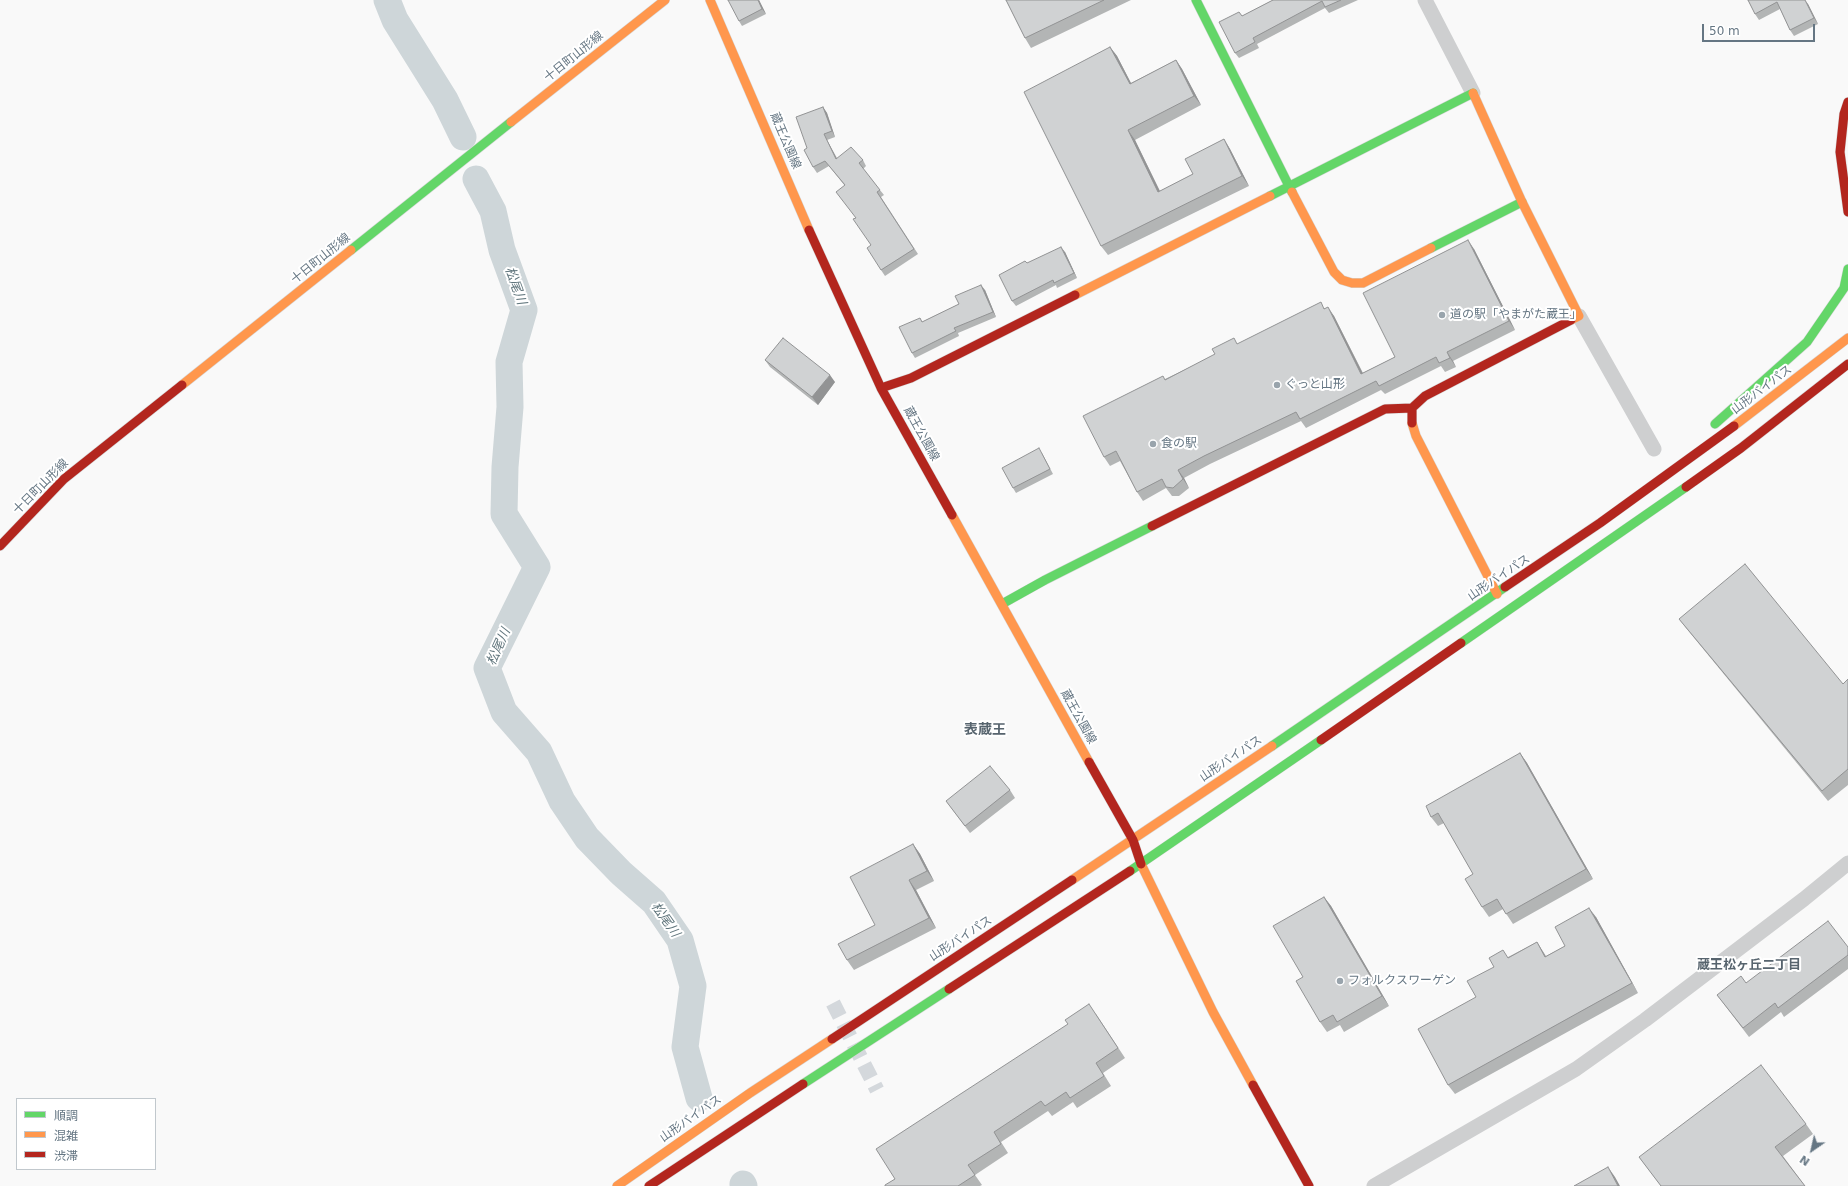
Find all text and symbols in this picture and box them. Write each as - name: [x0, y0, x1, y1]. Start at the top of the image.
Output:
- scale bar: [1704, 16, 1817, 42]
- text: 50 m: [1709, 24, 1740, 38]
- street label: 十日町山形線: [541, 29, 607, 85]
- street label: 蔵王公園線: [767, 111, 803, 171]
- street label: 十日町山形線: [288, 231, 354, 287]
- water label: 松尾川: [501, 265, 529, 307]
- place label: 道の駅「やまがた蔵王」: [1450, 308, 1582, 322]
- marker: 道の駅「やまがた蔵王」: [1437, 310, 1447, 320]
- street label: 山形バイパス: [1729, 363, 1795, 417]
- place label: ぐっと山形: [1285, 378, 1345, 392]
- marker: ぐっと山形: [1272, 380, 1282, 390]
- street label: 蔵王公園線: [900, 404, 942, 464]
- place label: 食の駅: [1161, 437, 1197, 451]
- marker: 食の駅: [1148, 439, 1158, 449]
- street label: 十日町山形線: [10, 456, 72, 518]
- street label: 山形バイパス: [1465, 552, 1533, 604]
- water label: 松尾川: [484, 626, 514, 668]
- street label: 蔵王公園線: [1057, 687, 1099, 747]
- district label: 表蔵王: [964, 722, 1006, 738]
- street label: 山形バイパス: [1197, 733, 1265, 785]
- water label: 松尾川: [647, 900, 683, 940]
- street label: 山形バイパス: [927, 913, 995, 965]
- district label: 蔵王松ヶ丘二丁目: [1697, 958, 1801, 974]
- place label: フォルクスワーゲン: [1348, 974, 1456, 988]
- marker: フォルクスワーゲン: [1335, 976, 1345, 986]
- street label: 山形バイパス: [657, 1092, 725, 1146]
- legend: [16, 1098, 156, 1170]
- text: 順調: [54, 1109, 78, 1123]
- text: 混雑: [54, 1129, 78, 1143]
- north arrow: [1792, 1130, 1832, 1170]
- text: 渋滞: [54, 1149, 78, 1163]
- text: N: [1798, 1152, 1812, 1168]

